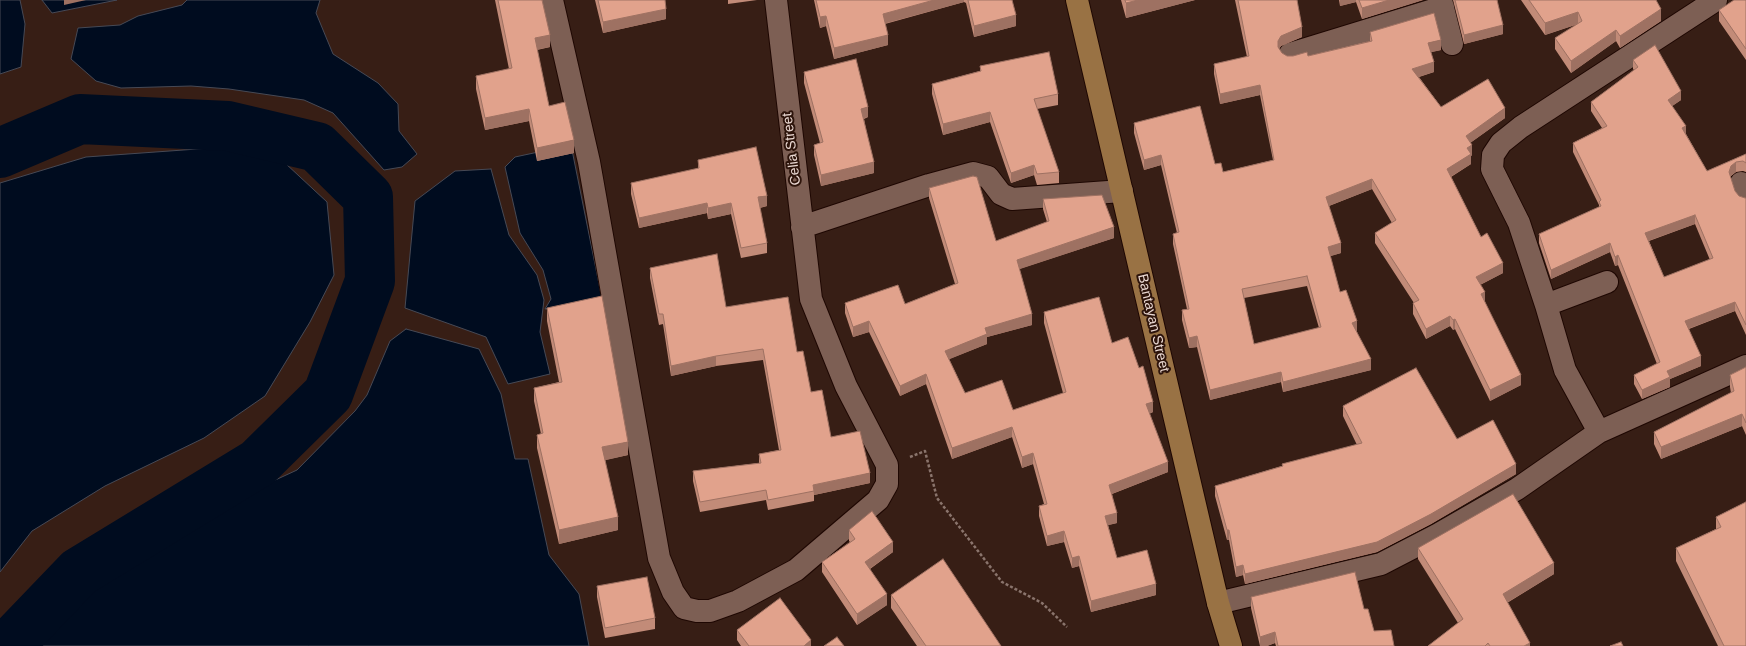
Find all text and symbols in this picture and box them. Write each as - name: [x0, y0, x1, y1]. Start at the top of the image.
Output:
- street label: Celia Street: [779, 112, 805, 186]
- street label: Bantayan Street: [1134, 272, 1172, 374]

